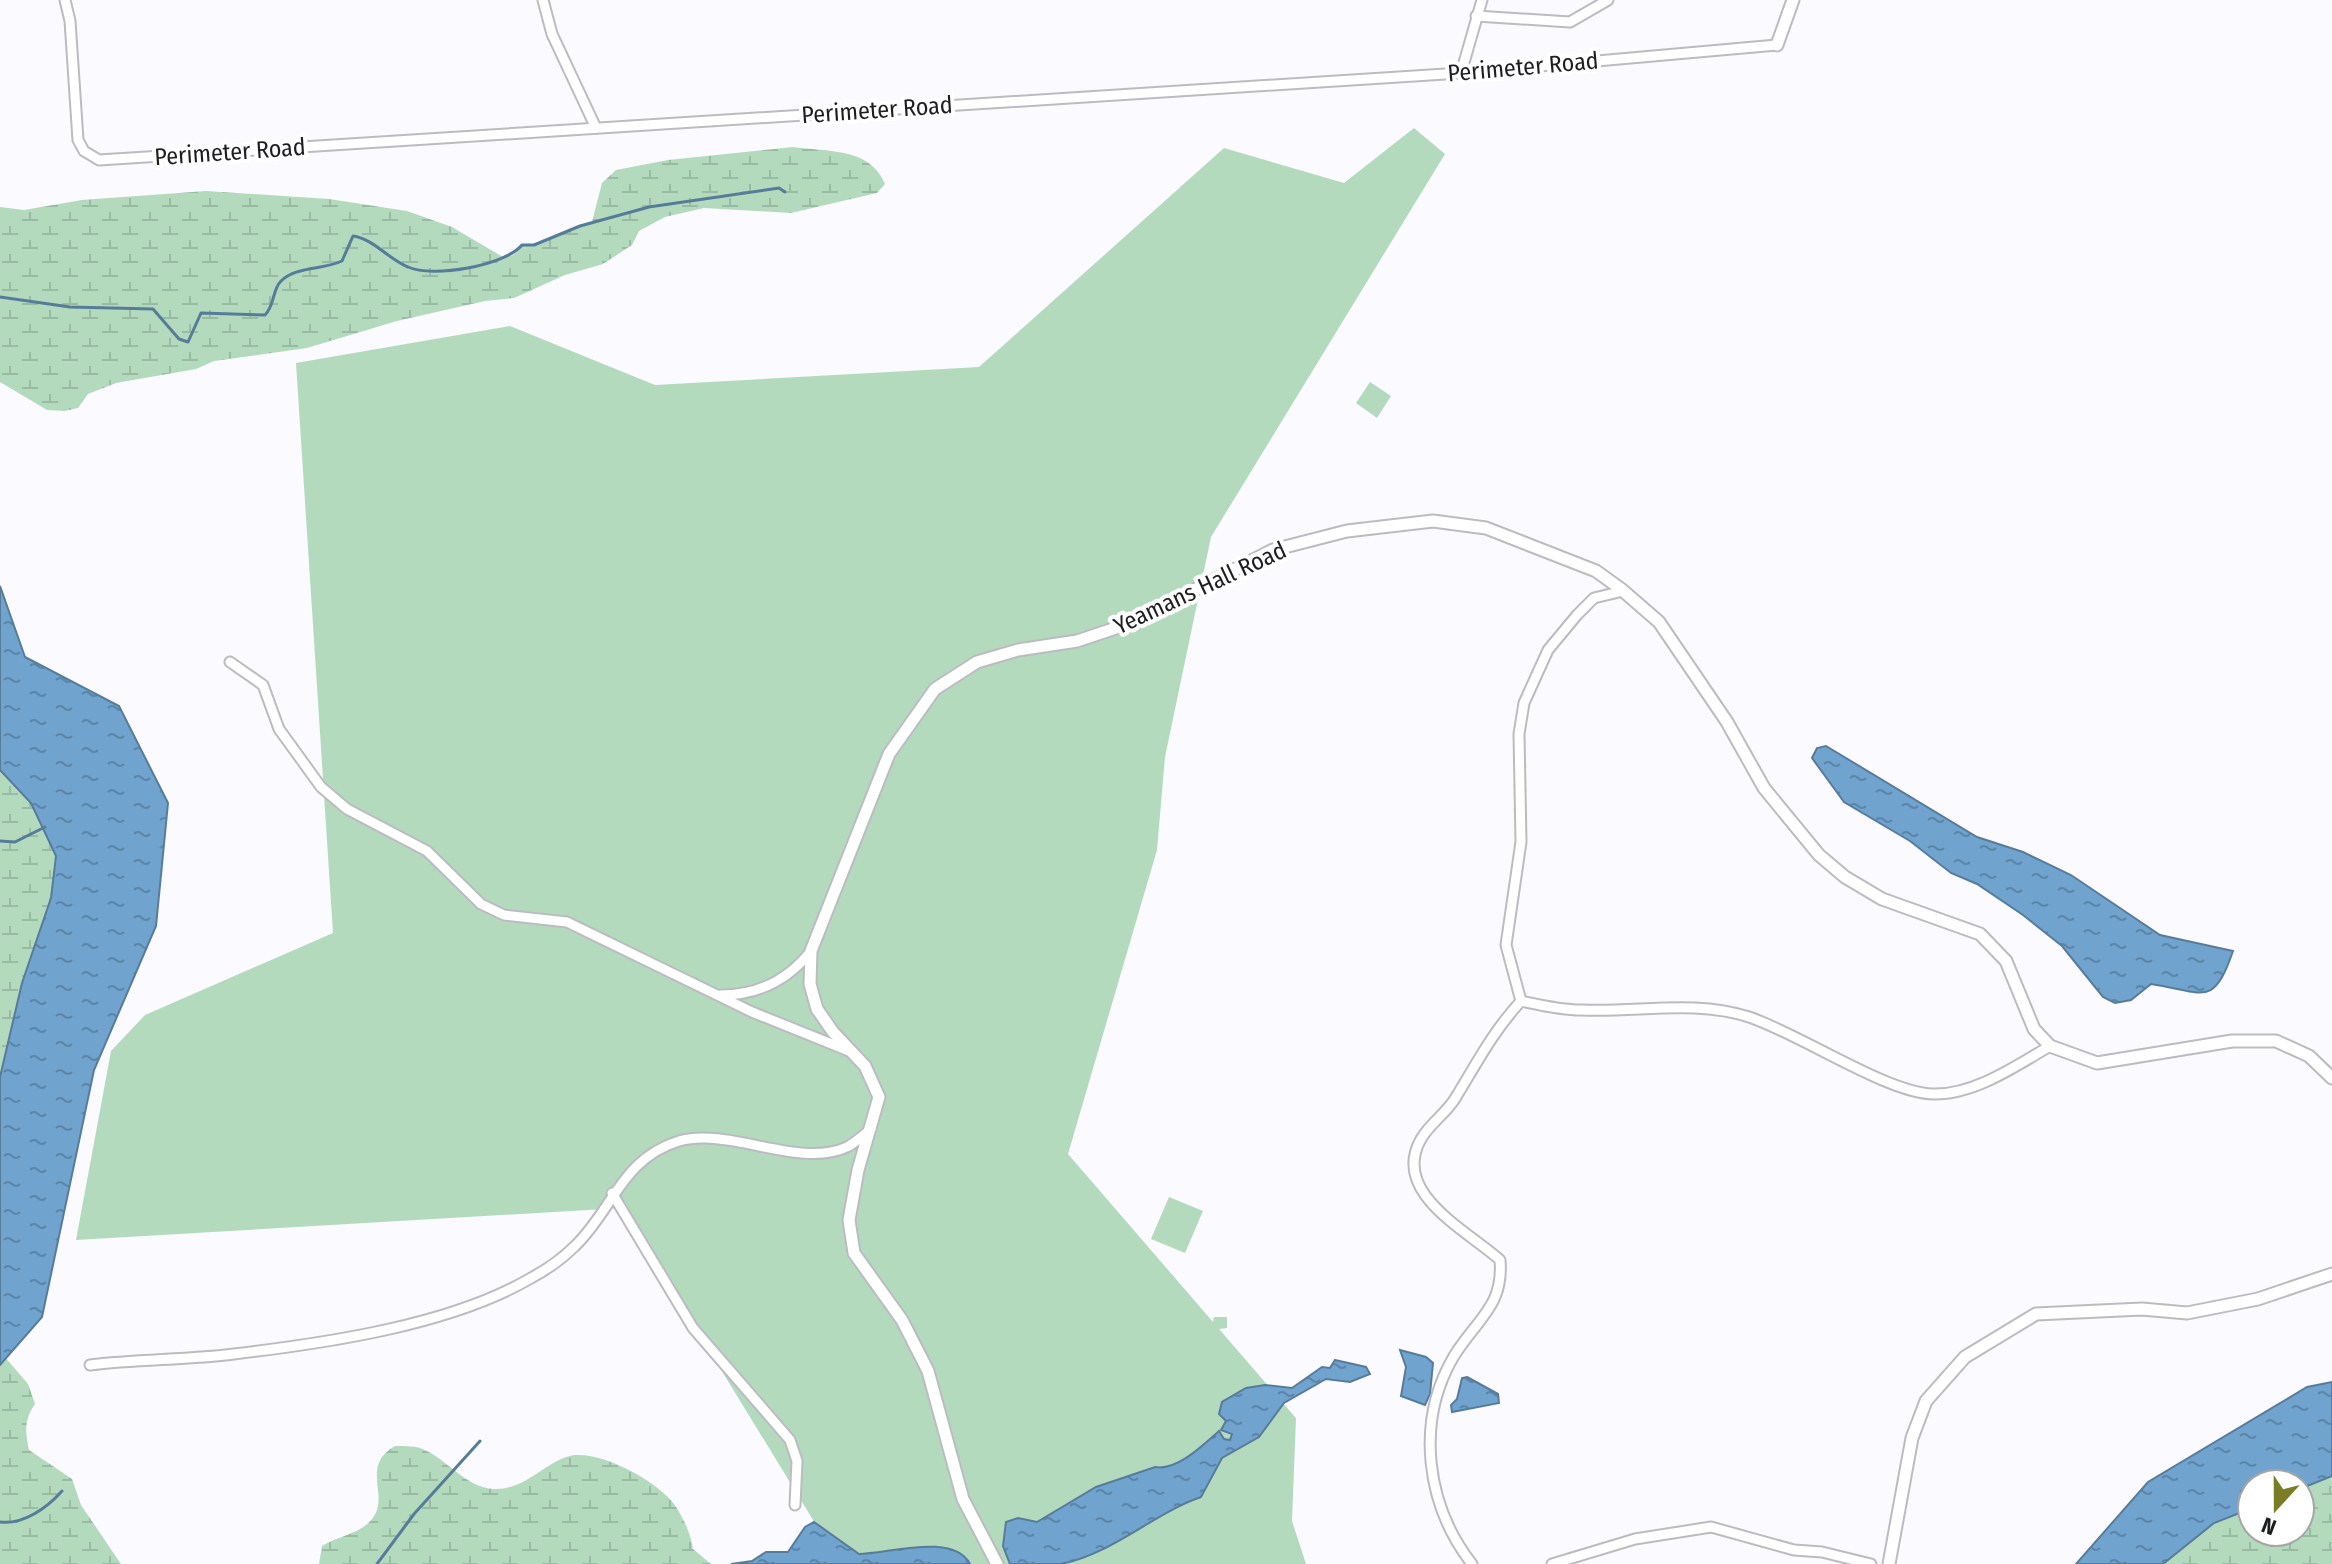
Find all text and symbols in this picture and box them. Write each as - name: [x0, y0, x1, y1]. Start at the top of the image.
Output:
- street label: Perimeter Road: [1446, 46, 1600, 88]
- street label: Perimeter Road: [800, 91, 954, 129]
- street label: Perimeter Road: [153, 133, 307, 171]
- street label: Yeamans Hall Road: [1109, 536, 1291, 640]
- north arrow: [2236, 1468, 2316, 1548]
- text: N: [2258, 1511, 2280, 1541]

